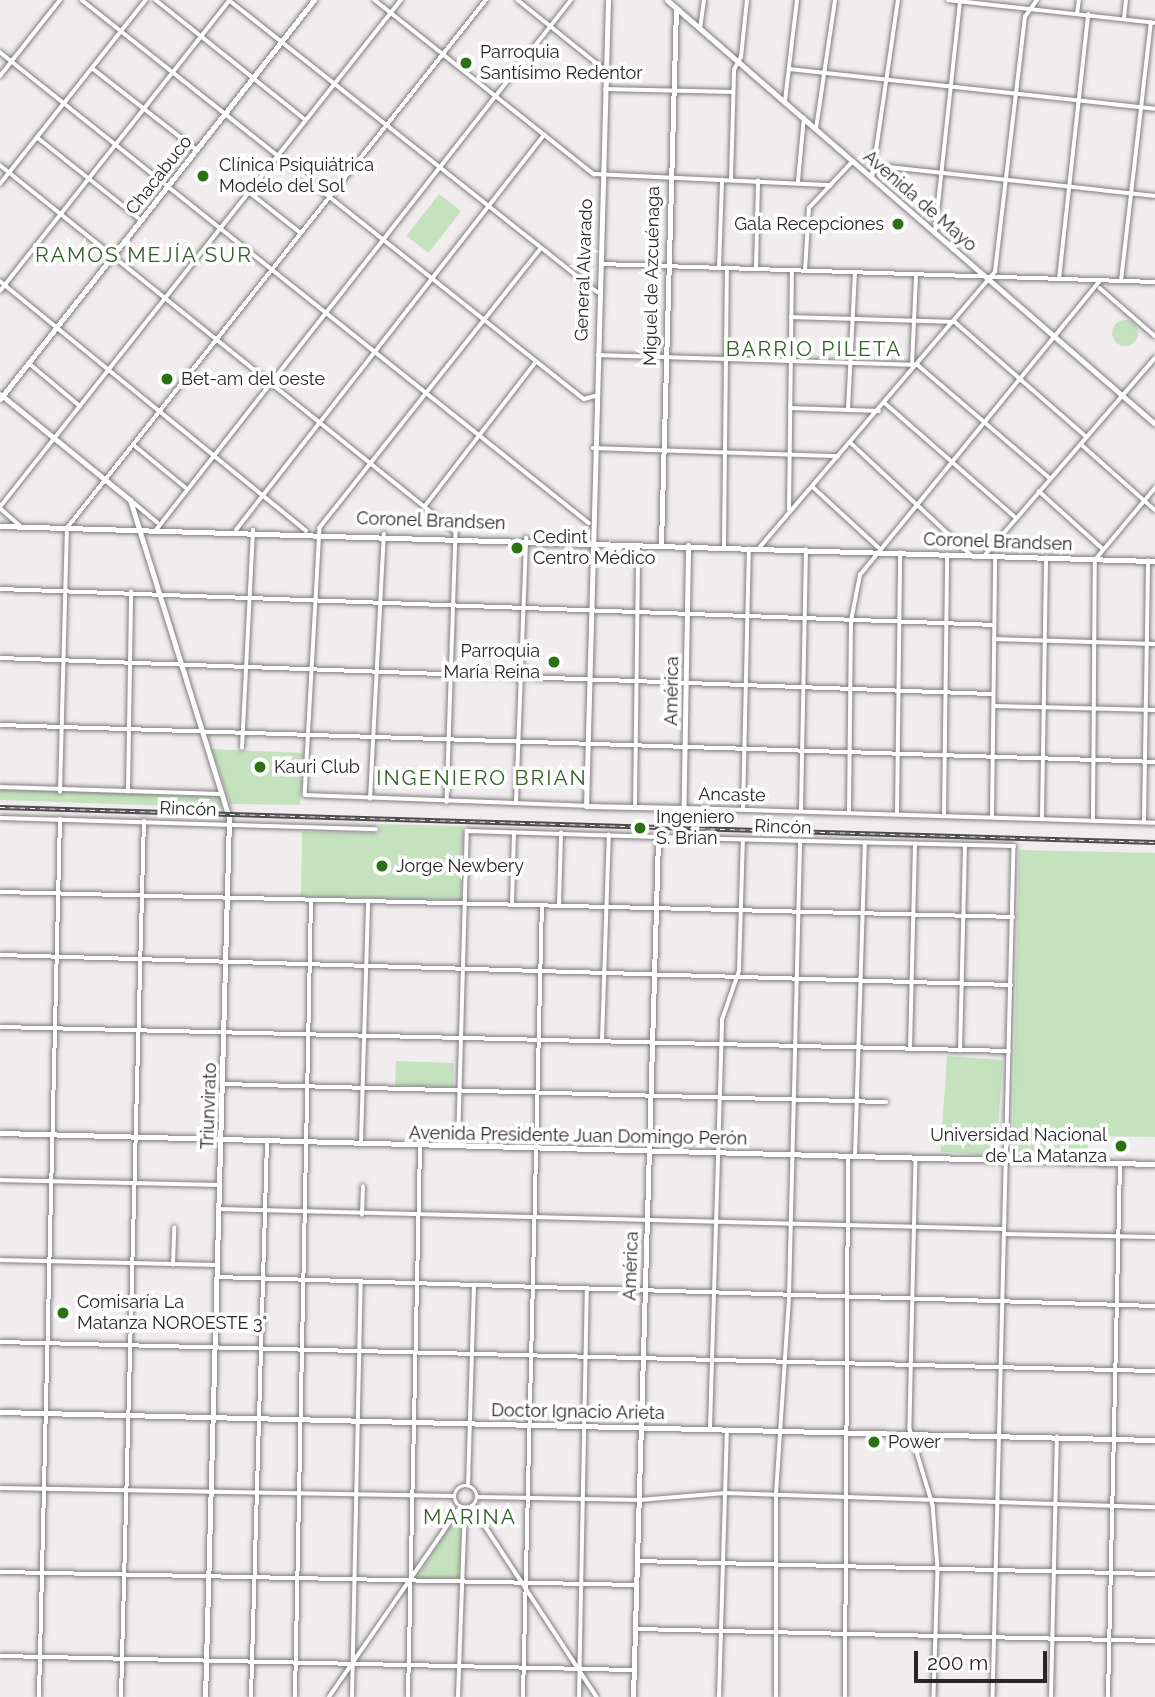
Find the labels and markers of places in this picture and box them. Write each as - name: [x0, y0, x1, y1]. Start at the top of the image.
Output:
- place label: Parroquia Santísimo Redentor: [480, 42, 643, 84]
- marker: Parroquia Santísimo Redentor: [458, 55, 474, 71]
- place label: Clínica Psiquiátrica Modelo del Sol: [219, 155, 374, 198]
- marker: Clínica Psiquiátrica Modelo del Sol: [193, 166, 213, 186]
- place label: Gala Recepciones: [734, 213, 884, 235]
- marker: Gala Recepciones: [890, 216, 906, 232]
- place label: Bet-am del oeste: [181, 368, 326, 390]
- marker: Bet-am del oeste: [159, 371, 175, 387]
- place label: Cedint Centro Médico: [533, 527, 655, 570]
- marker: Cedint Centro Médico: [507, 538, 527, 558]
- place label: Parroquia María Reina: [444, 641, 540, 684]
- marker: Parroquia María Reina: [546, 654, 562, 670]
- place label: Kauri Club: [274, 756, 360, 778]
- marker: Kauri Club: [252, 759, 268, 775]
- place label: Ingeniero S. Brian: [656, 807, 734, 850]
- marker: Ingeniero S. Brian: [630, 818, 650, 838]
- place label: Jorge Newbery: [396, 855, 524, 877]
- marker: Jorge Newbery: [374, 858, 390, 874]
- place label: Universidad Nacional de La Matanza: [930, 1125, 1107, 1168]
- marker: Universidad Nacional de La Matanza: [1113, 1138, 1129, 1154]
- place label: Comisaría La Matanza NOROESTE 3°: [77, 1292, 267, 1334]
- marker: Comisaría La Matanza NOROESTE 3°: [55, 1305, 71, 1321]
- place label: Power: [888, 1431, 941, 1453]
- marker: Power: [866, 1434, 882, 1450]

